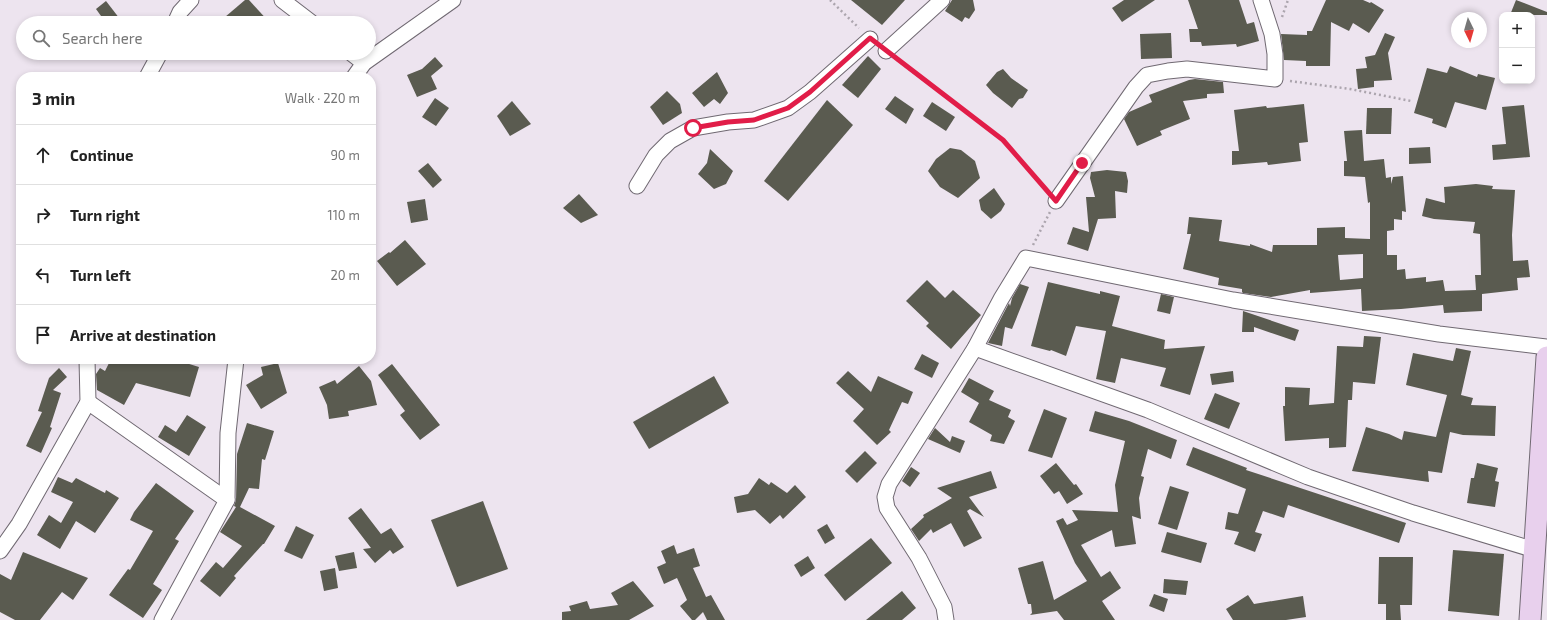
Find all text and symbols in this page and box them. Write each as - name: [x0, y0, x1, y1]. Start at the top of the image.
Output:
- north arrow: [1451, 12, 1487, 48]
- map controls: [1499, 12, 1535, 84]
- button: +: [1499, 12, 1535, 48]
- search box: [16, 16, 376, 60]
- icon: search: [30, 27, 52, 49]
- text: Search here: [62, 29, 143, 47]
- button: −: [1499, 48, 1535, 84]
- text: 3 min: [32, 88, 75, 108]
- text: Walk · 220 m: [285, 90, 360, 106]
- route start: [684, 119, 702, 137]
- icon: ahead: [32, 144, 54, 166]
- text: Continue: [70, 146, 133, 164]
- text: 90 m: [330, 147, 360, 163]
- route end: [1073, 154, 1091, 172]
- icon: right: [32, 204, 54, 226]
- text: Turn right: [70, 206, 140, 224]
- text: 110 m: [328, 207, 360, 223]
- icon: left: [32, 264, 54, 286]
- text: Turn left: [70, 266, 131, 284]
- text: 20 m: [331, 267, 360, 283]
- icon: arrive: [32, 324, 54, 346]
- text: Arrive at destination: [70, 326, 216, 344]

